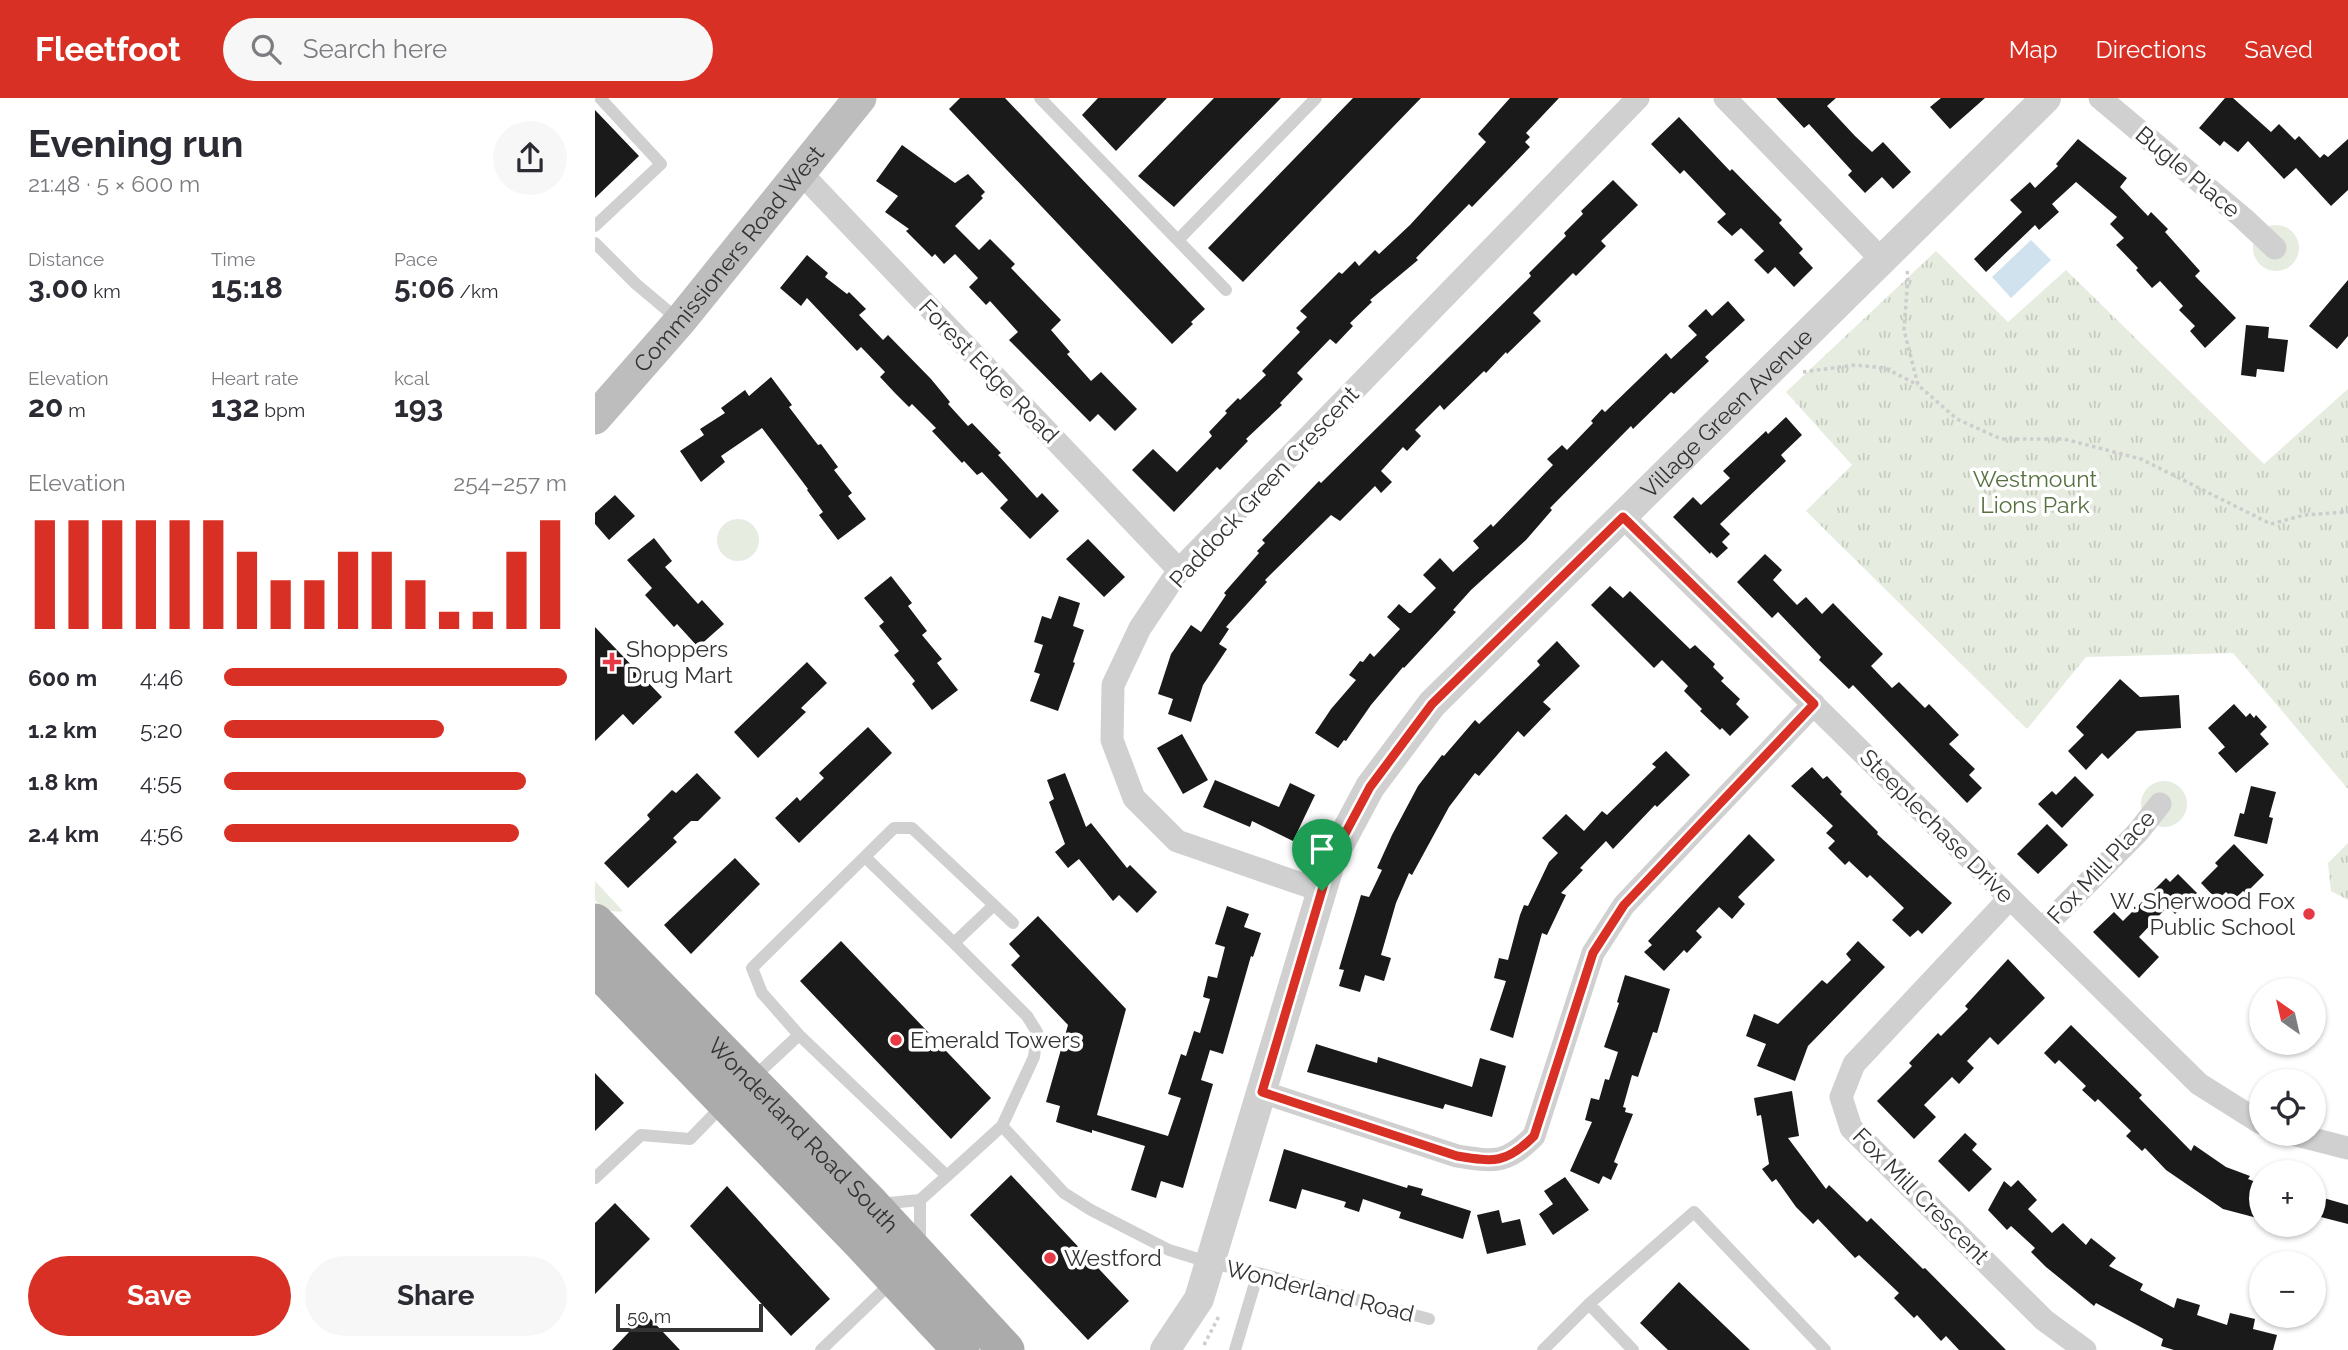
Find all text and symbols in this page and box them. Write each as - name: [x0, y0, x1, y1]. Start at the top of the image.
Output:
- search box: [223, 18, 713, 81]
- text: Fleetfoot: [35, 30, 181, 69]
- icon: search: [247, 30, 285, 68]
- text: Search here: [303, 34, 447, 64]
- text: Map: [2009, 35, 2058, 64]
- text: Directions: [2096, 35, 2206, 64]
- text: Saved: [2244, 35, 2313, 64]
- street label: Bugle Place: [2131, 120, 2246, 223]
- text: Evening run: [28, 121, 243, 166]
- button: share: [493, 121, 567, 195]
- street label: Commissioners Road West: [628, 140, 829, 377]
- text: 21:48 · 5 × 600 m: [28, 170, 200, 197]
- text: Distance: [28, 248, 104, 270]
- text: Time: [211, 248, 255, 270]
- text: Pace: [394, 248, 438, 270]
- text: 3.00: [28, 270, 88, 305]
- text: 15:18: [211, 270, 283, 305]
- text: 5:06: [394, 270, 455, 305]
- text: km: [88, 280, 121, 302]
- text: /km: [455, 280, 499, 302]
- street label: Forest Edge Road: [914, 293, 1065, 448]
- street label: Village Green Avenue: [1635, 323, 1818, 503]
- text: Elevation: [28, 367, 109, 389]
- text: Heart rate: [211, 367, 299, 389]
- text: kcal: [394, 367, 430, 389]
- street label: Paddock Green Crescent: [1163, 380, 1364, 593]
- text: 20: [28, 389, 63, 424]
- text: 132: [211, 389, 259, 424]
- text: 193: [394, 389, 443, 424]
- text: m: [63, 399, 86, 421]
- text: bpm: [259, 399, 305, 421]
- park label: Westmount Lions Park: [1973, 465, 2097, 518]
- text: Elevation: [28, 469, 126, 496]
- text: 254–257 m: [453, 469, 567, 496]
- place label: Shoppers Drug Mart: [626, 635, 733, 688]
- marker: Shoppers Drug Mart: [604, 654, 620, 670]
- text: 600 m: [28, 664, 97, 691]
- text: 4:46: [140, 664, 183, 691]
- text: 1.2 km: [28, 716, 97, 743]
- text: 5:20: [140, 716, 183, 743]
- street label: Steeplechase Drive: [1855, 743, 2020, 908]
- text: 1.8 km: [28, 768, 98, 795]
- text: 4:55: [140, 768, 182, 795]
- street label: Fox Mill Place: [2041, 804, 2160, 929]
- pin: [1292, 819, 1352, 891]
- text: 2.4 km: [28, 820, 99, 847]
- text: 4:56: [140, 820, 183, 847]
- icon: arrive: [1303, 830, 1341, 868]
- place label: W. Sherwood Fox Public School: [2110, 887, 2296, 940]
- marker: W. Sherwood Fox Public School: [2301, 906, 2317, 922]
- north arrow: [2249, 978, 2326, 1055]
- map controls: [2249, 978, 2326, 1328]
- place label: Emerald Towers: [910, 1026, 1081, 1053]
- street label: Wonderland Road South: [703, 1032, 904, 1238]
- marker: Emerald Towers: [888, 1032, 904, 1048]
- button: locate: [2249, 1069, 2326, 1146]
- street label: Fox Mill Crescent: [1848, 1122, 1995, 1270]
- button: +: [2249, 1160, 2326, 1237]
- place label: Westford: [1064, 1244, 1162, 1271]
- marker: Westford: [1042, 1250, 1058, 1266]
- button: −: [2249, 1251, 2326, 1328]
- street label: Wonderland Road: [1223, 1254, 1417, 1327]
- button: Save: [28, 1256, 291, 1336]
- button: Share: [305, 1256, 567, 1336]
- scale bar: [616, 1301, 763, 1333]
- text: 50 m: [627, 1305, 671, 1327]

